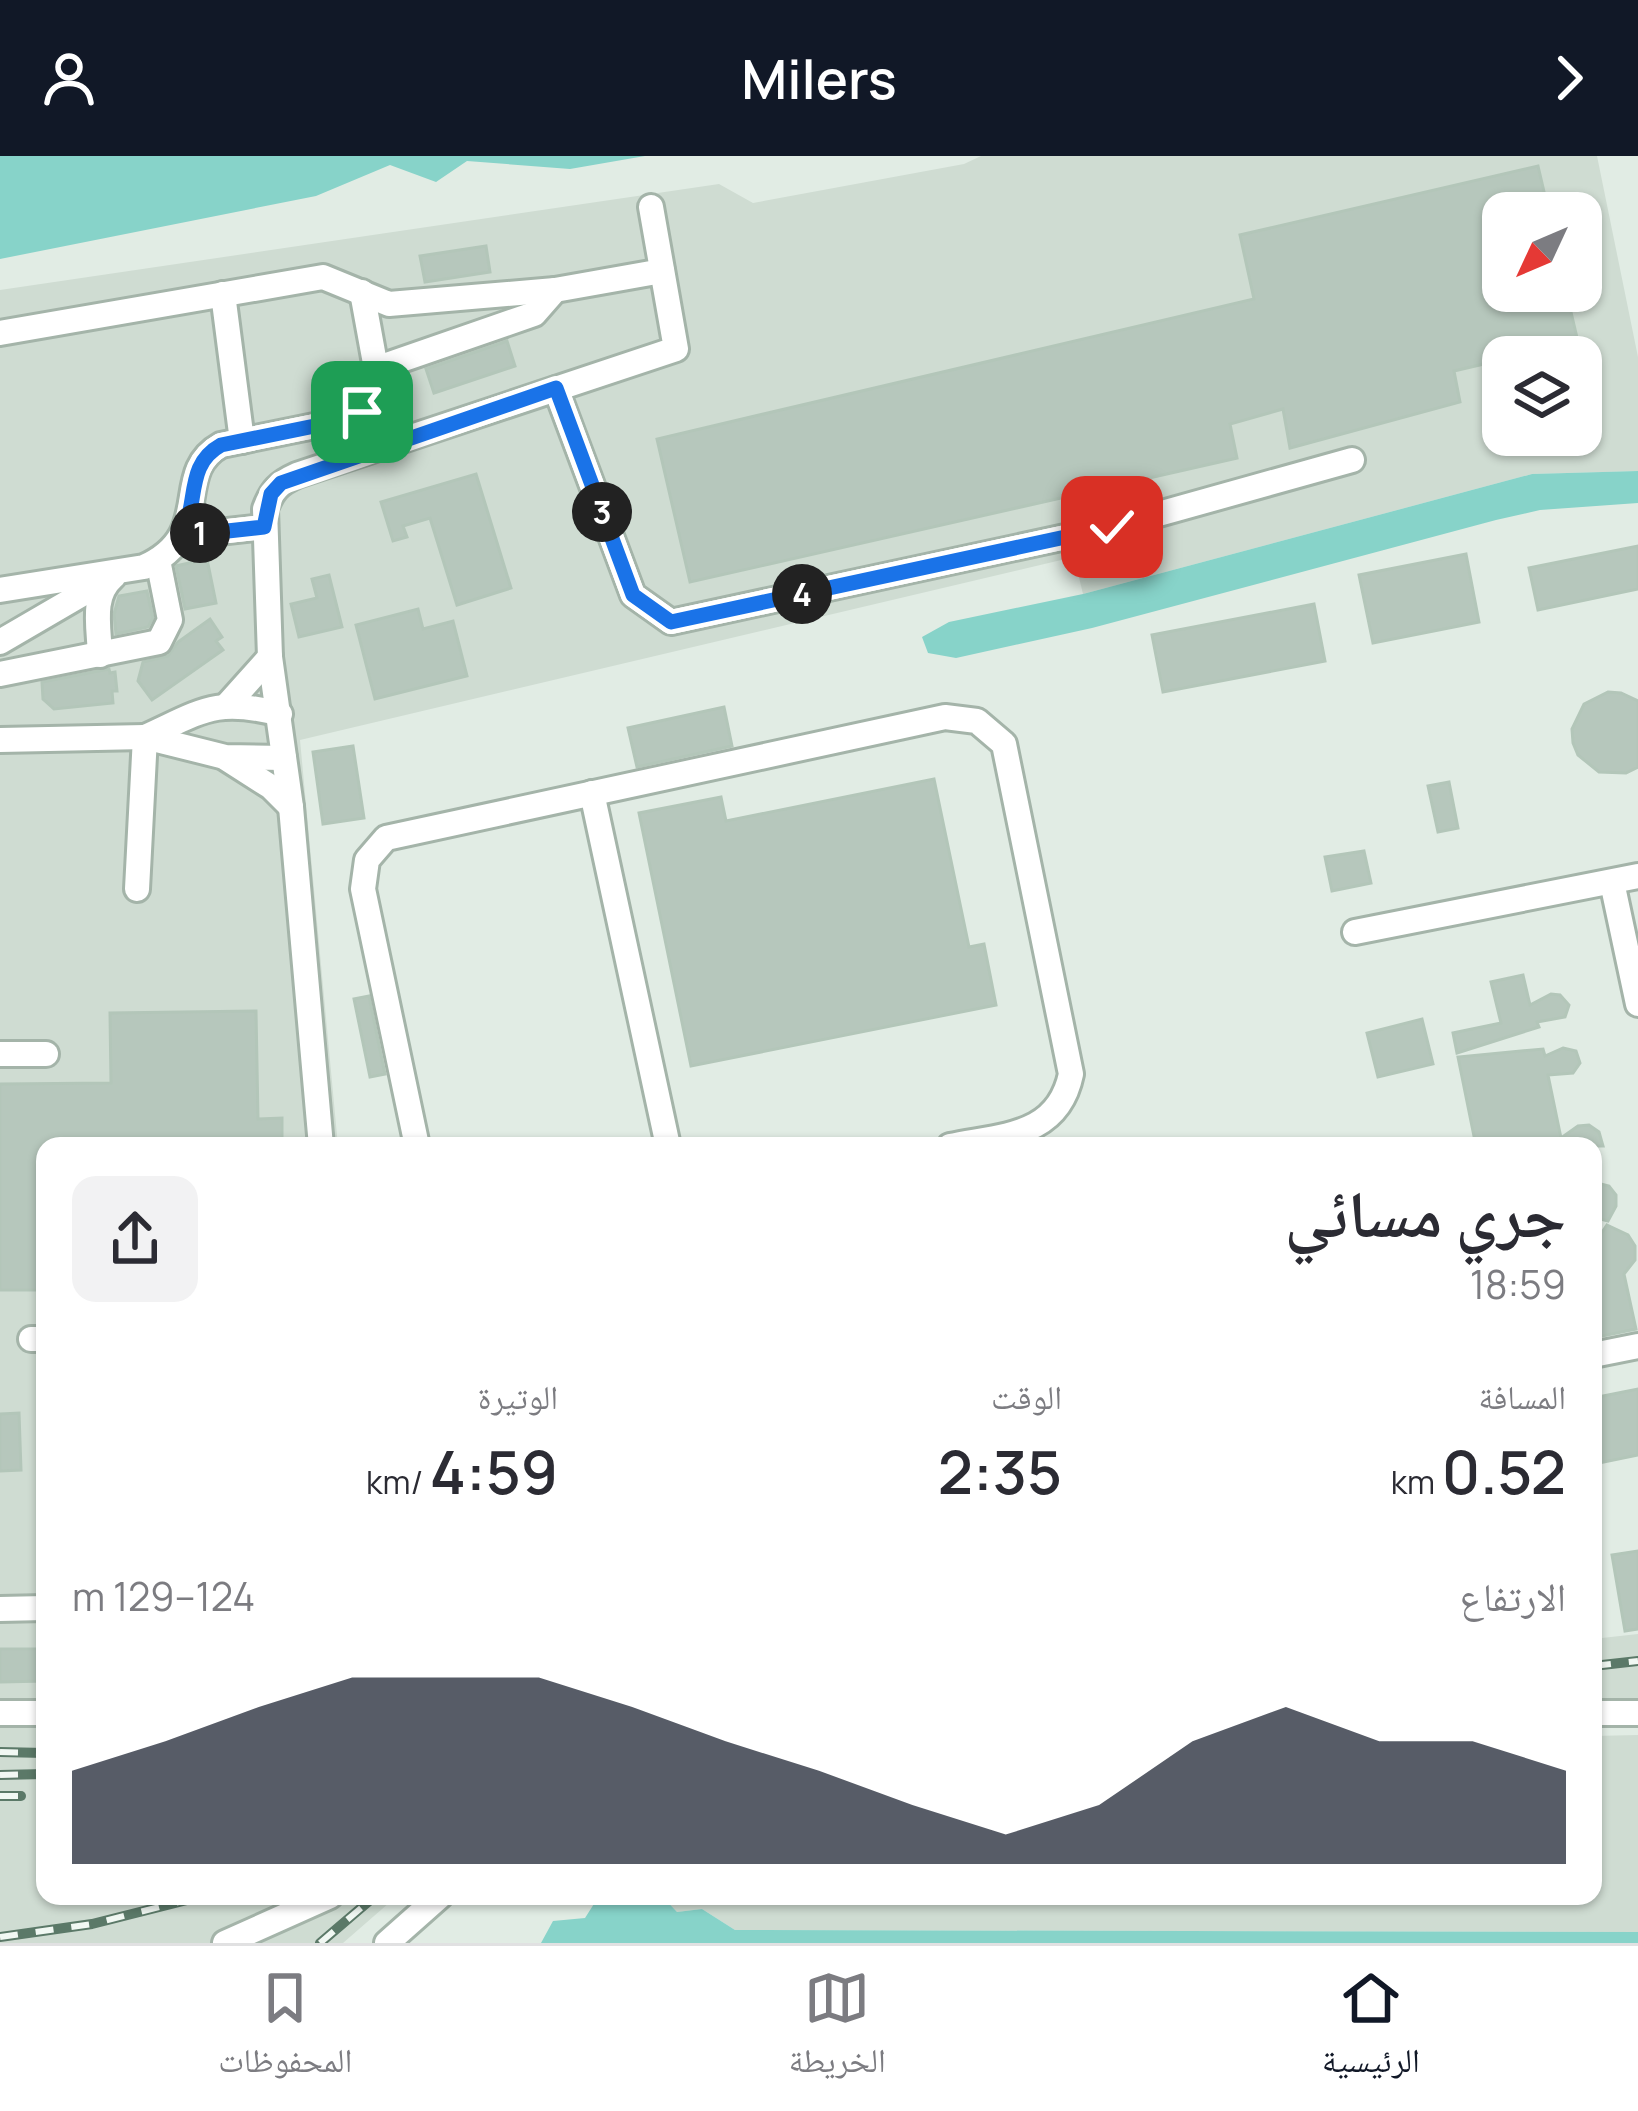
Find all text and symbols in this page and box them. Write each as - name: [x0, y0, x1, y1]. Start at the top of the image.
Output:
- text: Milers: [741, 41, 897, 115]
- icon: person: [36, 45, 102, 111]
- icon: forward: [1536, 45, 1602, 111]
- north arrow: [1482, 192, 1602, 312]
- map controls: [1482, 192, 1602, 456]
- button: layers: [1482, 336, 1602, 456]
- pin: [311, 361, 413, 463]
- icon: arrive: [329, 379, 395, 445]
- pin: [1061, 476, 1163, 578]
- pin: 3: [572, 482, 632, 542]
- text: 3: [592, 489, 612, 534]
- icon: check: [1079, 494, 1145, 560]
- pin: 1: [170, 503, 230, 563]
- text: 1: [193, 510, 207, 555]
- pin: 4: [772, 564, 832, 624]
- text: 4: [792, 571, 812, 616]
- text: جري مسائي: [1284, 1167, 1566, 1257]
- button: share: [72, 1176, 198, 1302]
- text: 18:59: [1470, 1257, 1566, 1311]
- text: الوتيرة: [478, 1374, 558, 1419]
- text: الوقت: [991, 1374, 1062, 1419]
- text: المسافة: [1479, 1374, 1566, 1419]
- text: 4:59: [430, 1430, 558, 1512]
- text: 2:35: [938, 1430, 1062, 1512]
- text: 0.52: [1442, 1430, 1566, 1512]
- text: /km: [366, 1459, 430, 1504]
- text: km: [1391, 1459, 1442, 1504]
- text: 124–129 m: [72, 1569, 255, 1623]
- text: الارتفاع: [1460, 1569, 1566, 1623]
- tab: المحفوظات: [218, 1965, 352, 2093]
- tab: الخريطة: [789, 1965, 886, 2093]
- tab: الرئيسية: [1322, 1965, 1420, 2093]

